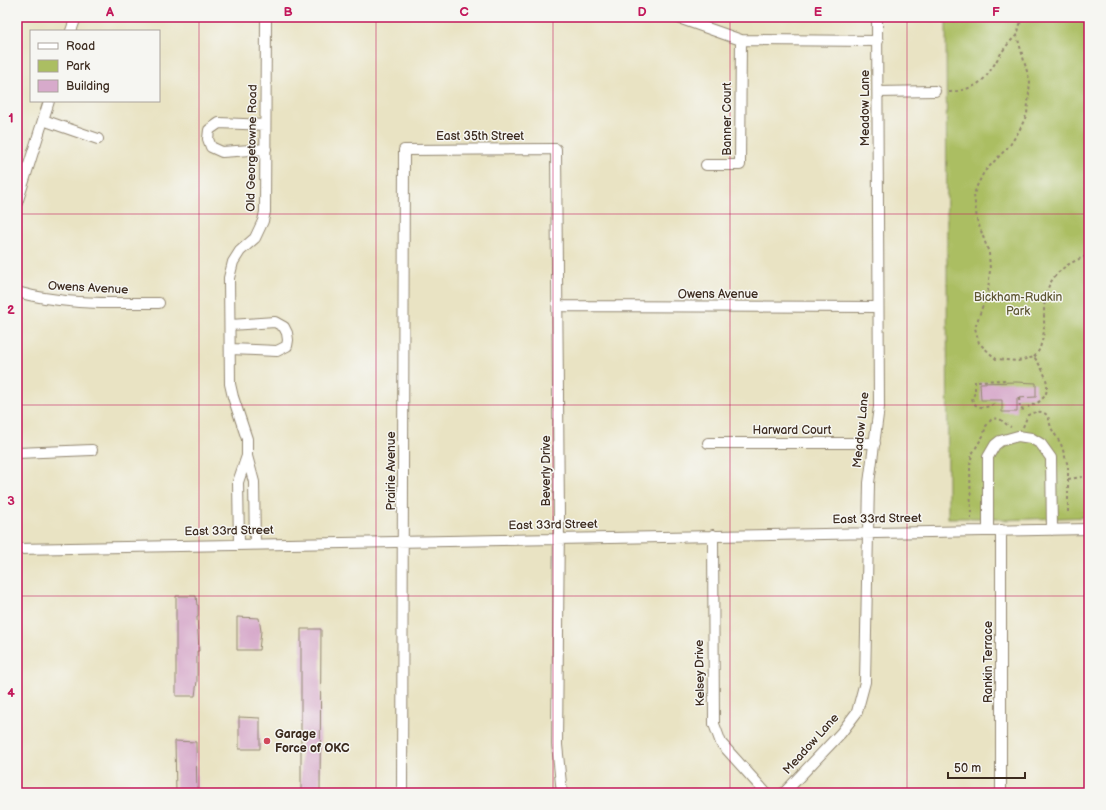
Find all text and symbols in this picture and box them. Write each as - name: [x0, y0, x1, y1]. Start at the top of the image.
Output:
- text: A: [105, 4, 114, 20]
- text: B: [283, 4, 293, 20]
- text: C: [459, 4, 469, 20]
- text: D: [637, 4, 647, 20]
- text: E: [814, 4, 823, 20]
- text: F: [992, 4, 1000, 20]
- legend: [30, 30, 160, 102]
- text: Road: [66, 39, 95, 54]
- text: Park: [66, 59, 90, 74]
- street label: Meadow Lane: [858, 70, 873, 146]
- text: Building: [66, 79, 110, 94]
- street label: Banner Court: [720, 82, 735, 156]
- street label: Old Georgetowne Road: [243, 84, 261, 212]
- text: 1: [8, 110, 14, 126]
- street label: East 35th Street: [436, 129, 524, 144]
- street label: Owens Avenue: [47, 278, 129, 298]
- street label: Owens Avenue: [678, 287, 758, 302]
- park label: Bickham-Rudkin Park: [974, 290, 1063, 319]
- text: 2: [7, 302, 15, 318]
- street label: Meadow Lane: [850, 391, 872, 469]
- street label: Harward Court: [753, 423, 832, 438]
- street label: Prairie Avenue: [384, 431, 399, 511]
- street label: Beverly Drive: [539, 435, 554, 507]
- text: 3: [7, 493, 15, 509]
- street label: East 33rd Street: [832, 511, 922, 527]
- street label: East 33rd Street: [508, 517, 598, 533]
- street label: East 33rd Street: [184, 523, 274, 539]
- street label: Rankin Terrace: [981, 621, 996, 703]
- street label: Kelsey Drive: [692, 640, 708, 706]
- text: 4: [7, 685, 15, 701]
- street label: Meadow Lane: [780, 711, 842, 777]
- place label: Garage Force of OKC: [275, 727, 350, 756]
- marker: Garage Force of OKC: [262, 736, 272, 746]
- scale bar: [948, 754, 1025, 780]
- text: 50 m: [954, 761, 981, 776]

